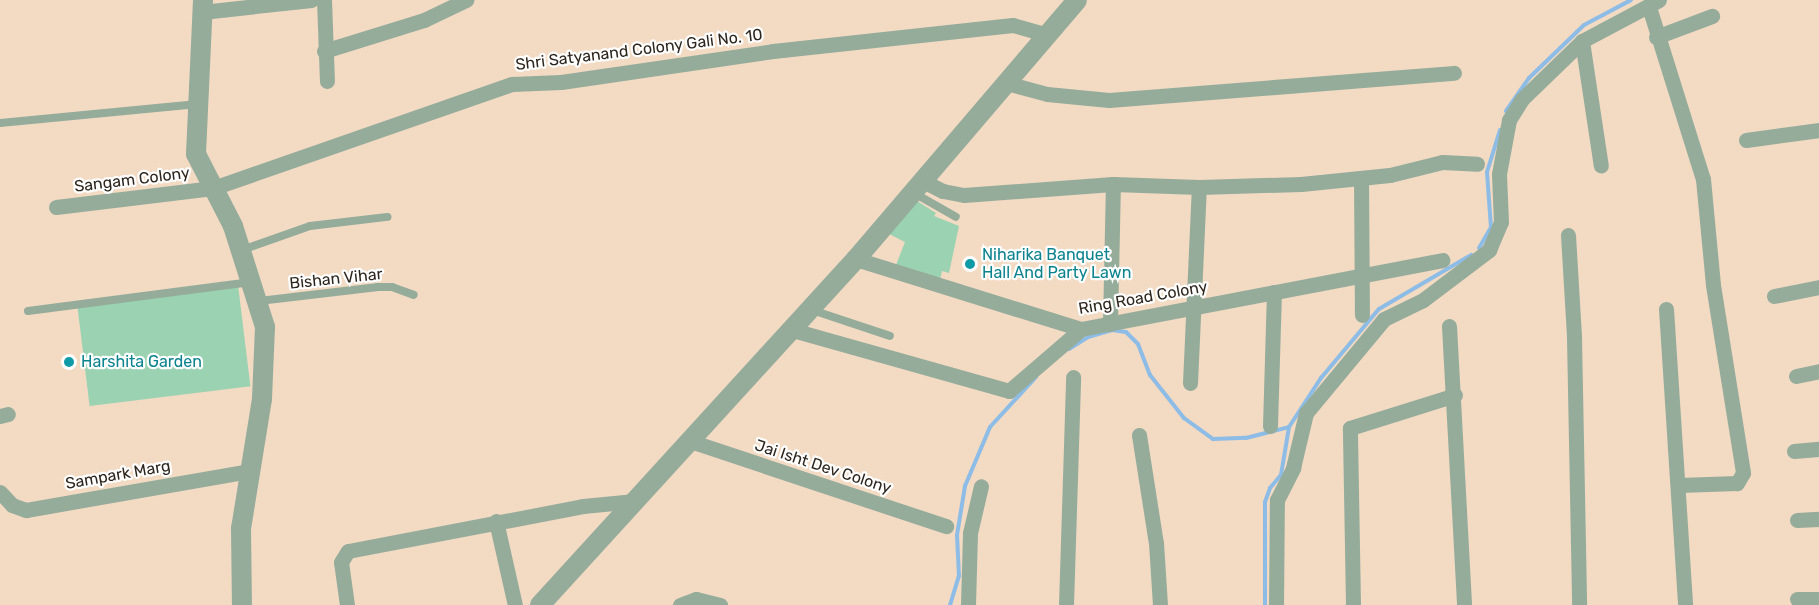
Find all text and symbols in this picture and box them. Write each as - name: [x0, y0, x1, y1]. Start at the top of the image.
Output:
- street label: Shri Satyanand Colony Gali No. 10: [514, 25, 764, 75]
- street label: Sangam Colony: [73, 163, 191, 197]
- place label: Niharika Banquet Hall And Party Lawn: [982, 245, 1132, 283]
- marker: Niharika Banquet Hall And Party Lawn: [963, 257, 977, 271]
- street label: Bishan Vihar: [288, 265, 384, 293]
- street label: Ring Road Colony: [1077, 277, 1209, 319]
- place label: Harshita Garden: [81, 352, 202, 372]
- marker: Harshita Garden: [62, 355, 76, 369]
- street label: Jai Isht Dev Colony: [752, 436, 894, 498]
- street label: Sampark Marg: [64, 456, 172, 494]

